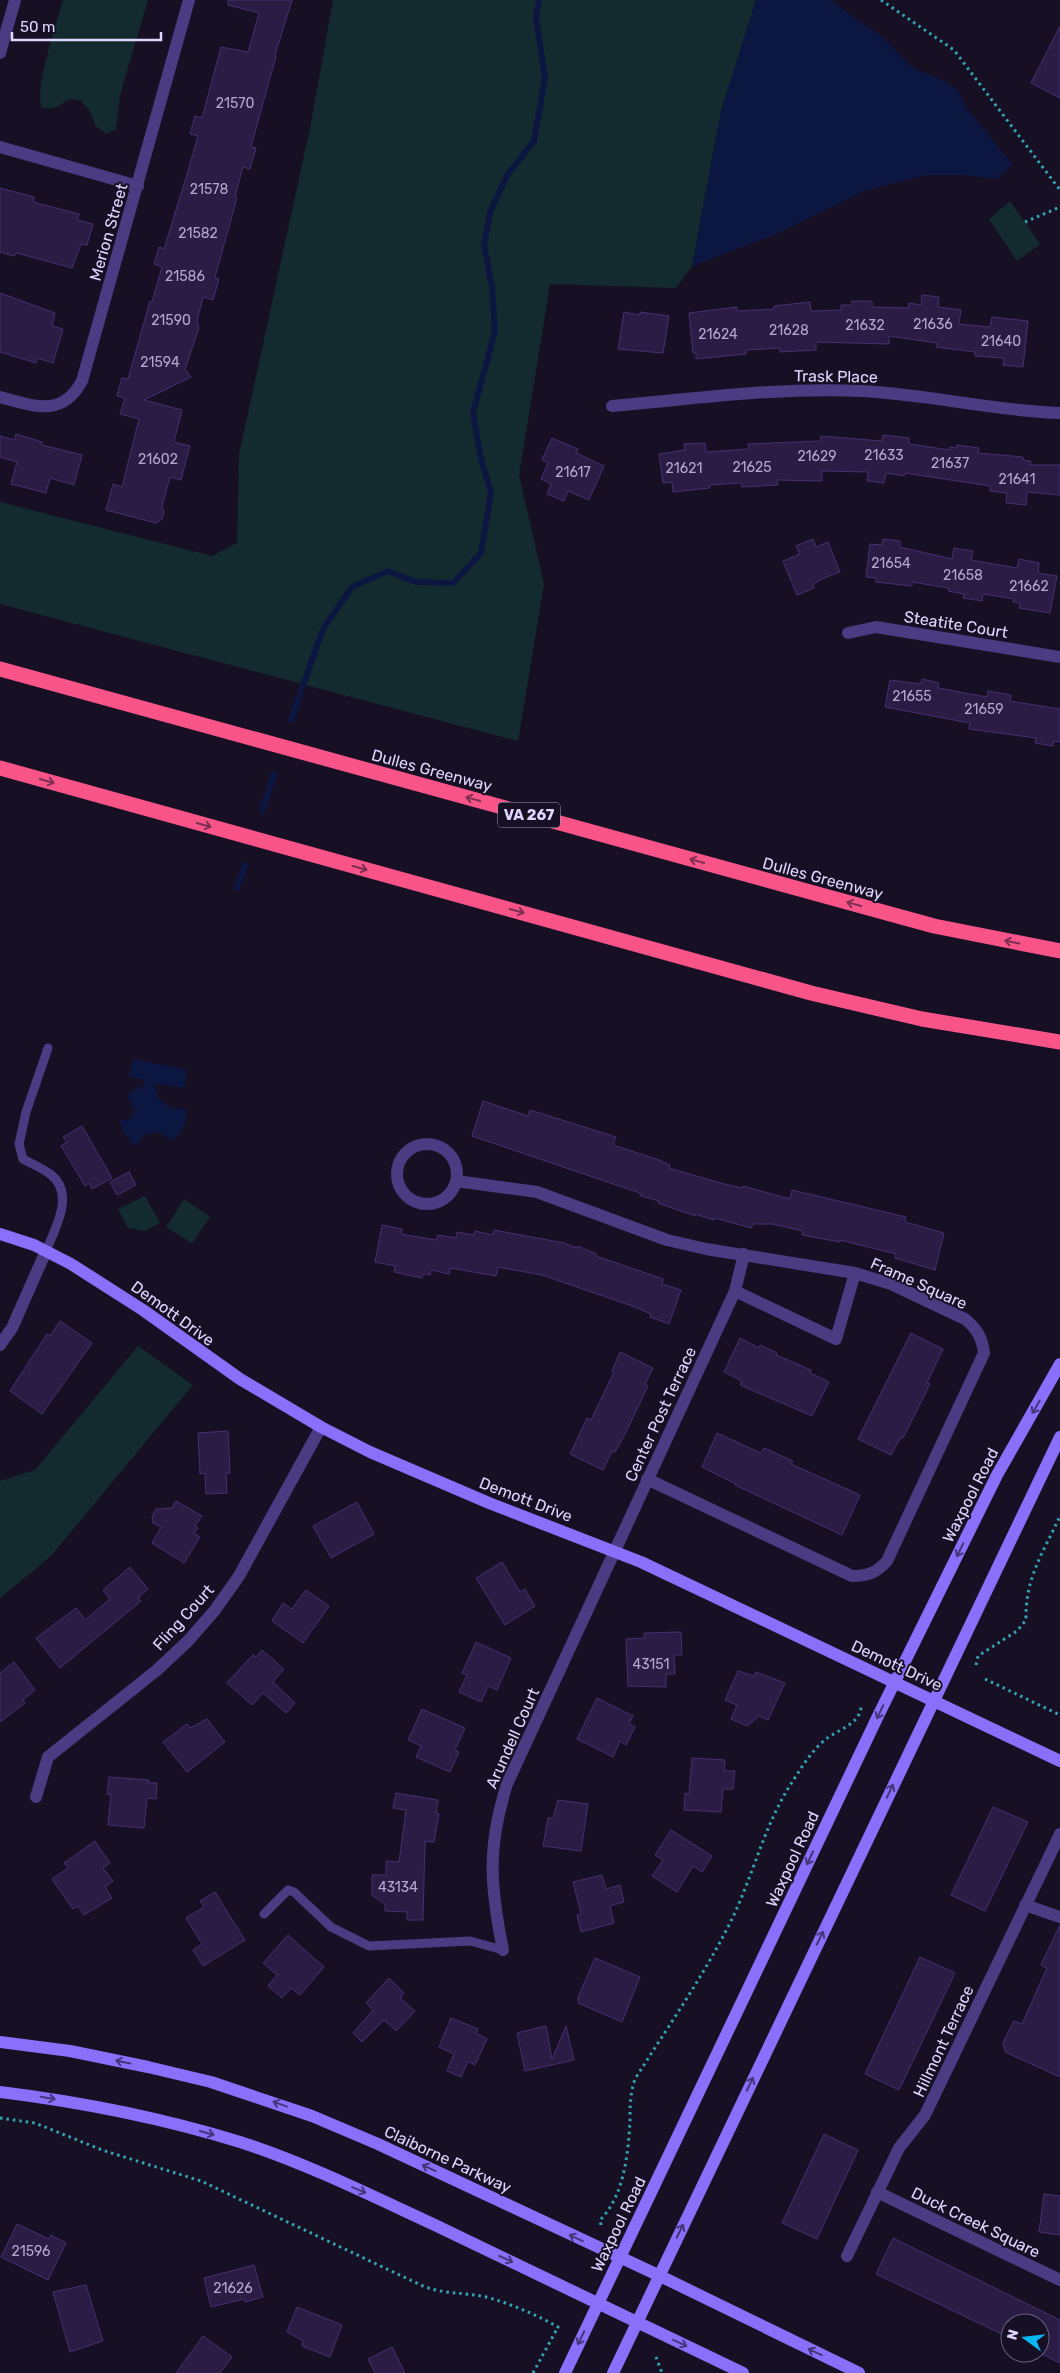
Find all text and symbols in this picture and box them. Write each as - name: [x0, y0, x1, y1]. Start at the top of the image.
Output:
- scale bar: [12, 10, 161, 42]
- text: 50 m: [20, 18, 55, 36]
- house number: 21570: [216, 95, 254, 112]
- street label: Merion Street: [85, 181, 131, 283]
- house number: 21578: [190, 181, 228, 198]
- house number: 21582: [178, 225, 218, 242]
- house number: 21586: [165, 268, 205, 285]
- house number: 21590: [151, 312, 191, 329]
- house number: 21636: [913, 316, 953, 333]
- house number: 21632: [845, 317, 885, 334]
- house number: 21628: [769, 322, 809, 339]
- house number: 21624: [698, 326, 738, 343]
- house number: 21640: [981, 333, 1021, 350]
- house number: 21594: [140, 354, 180, 371]
- street label: Trask Place: [794, 366, 878, 387]
- house number: 21633: [864, 447, 904, 464]
- house number: 21629: [797, 448, 837, 465]
- house number: 21602: [138, 451, 178, 468]
- house number: 21637: [931, 455, 969, 472]
- house number: 21625: [732, 459, 772, 476]
- house number: 21621: [666, 460, 702, 477]
- house number: 21617: [555, 464, 591, 481]
- house number: 21641: [998, 471, 1036, 488]
- house number: 21654: [871, 555, 911, 572]
- house number: 21658: [943, 567, 983, 584]
- house number: 21662: [1009, 578, 1049, 595]
- street label: Steatite Court: [903, 607, 1009, 642]
- house number: 21655: [892, 688, 932, 705]
- house number: 21659: [964, 701, 1004, 718]
- street label: Dulles Greenway: [370, 745, 494, 796]
- one-way arrow: [39, 777, 55, 787]
- one-way arrow: [466, 794, 482, 804]
- road number: VA 267: [498, 802, 560, 828]
- one-way arrow: [195, 820, 211, 830]
- street label: Dulles Greenway: [761, 853, 885, 904]
- one-way arrow: [690, 856, 706, 866]
- one-way arrow: [352, 864, 368, 873]
- one-way arrow: [846, 899, 862, 909]
- one-way arrow: [508, 907, 524, 917]
- one-way arrow: [1005, 936, 1021, 946]
- street label: Frame Square: [867, 1254, 970, 1313]
- street label: Demott Drive: [127, 1277, 218, 1350]
- street label: Center Post Terrace: [621, 1344, 700, 1485]
- one-way arrow: [1030, 1399, 1040, 1413]
- street label: Waxpool Road: [938, 1445, 1002, 1546]
- street label: Demott Drive: [477, 1473, 575, 1526]
- one-way arrow: [954, 1542, 964, 1557]
- street label: Fling Court: [149, 1580, 218, 1654]
- street label: Demott Drive: [848, 1636, 945, 1695]
- house number: 43151: [633, 1656, 669, 1673]
- street label: Arundell Court: [482, 1685, 543, 1791]
- one-way arrow: [875, 1704, 884, 1719]
- one-way arrow: [886, 1784, 895, 1799]
- street label: Waxpool Road: [762, 1808, 823, 1910]
- one-way arrow: [805, 1850, 814, 1865]
- house number: 43134: [378, 1879, 418, 1896]
- one-way arrow: [816, 1931, 825, 1946]
- street label: Hillmont Terrace: [909, 1982, 978, 2100]
- one-way arrow: [116, 2056, 132, 2066]
- one-way arrow: [745, 2077, 755, 2092]
- one-way arrow: [40, 2094, 56, 2104]
- one-way arrow: [272, 2099, 288, 2108]
- street label: Claiborne Parkway: [381, 2122, 514, 2197]
- one-way arrow: [199, 2129, 215, 2138]
- one-way arrow: [422, 2163, 437, 2172]
- street label: Waxpool Road: [587, 2174, 650, 2275]
- street label: Duck Creek Square: [908, 2183, 1043, 2262]
- one-way arrow: [351, 2185, 366, 2195]
- one-way arrow: [675, 2224, 685, 2239]
- one-way arrow: [569, 2232, 584, 2242]
- house number: 21596: [11, 2243, 51, 2260]
- one-way arrow: [498, 2255, 513, 2264]
- house number: 21626: [213, 2280, 253, 2297]
- north arrow: [1000, 2313, 1050, 2363]
- text: N: [1003, 2328, 1022, 2342]
- one-way arrow: [576, 2330, 586, 2345]
- one-way arrow: [672, 2339, 687, 2349]
- one-way arrow: [808, 2347, 823, 2356]

